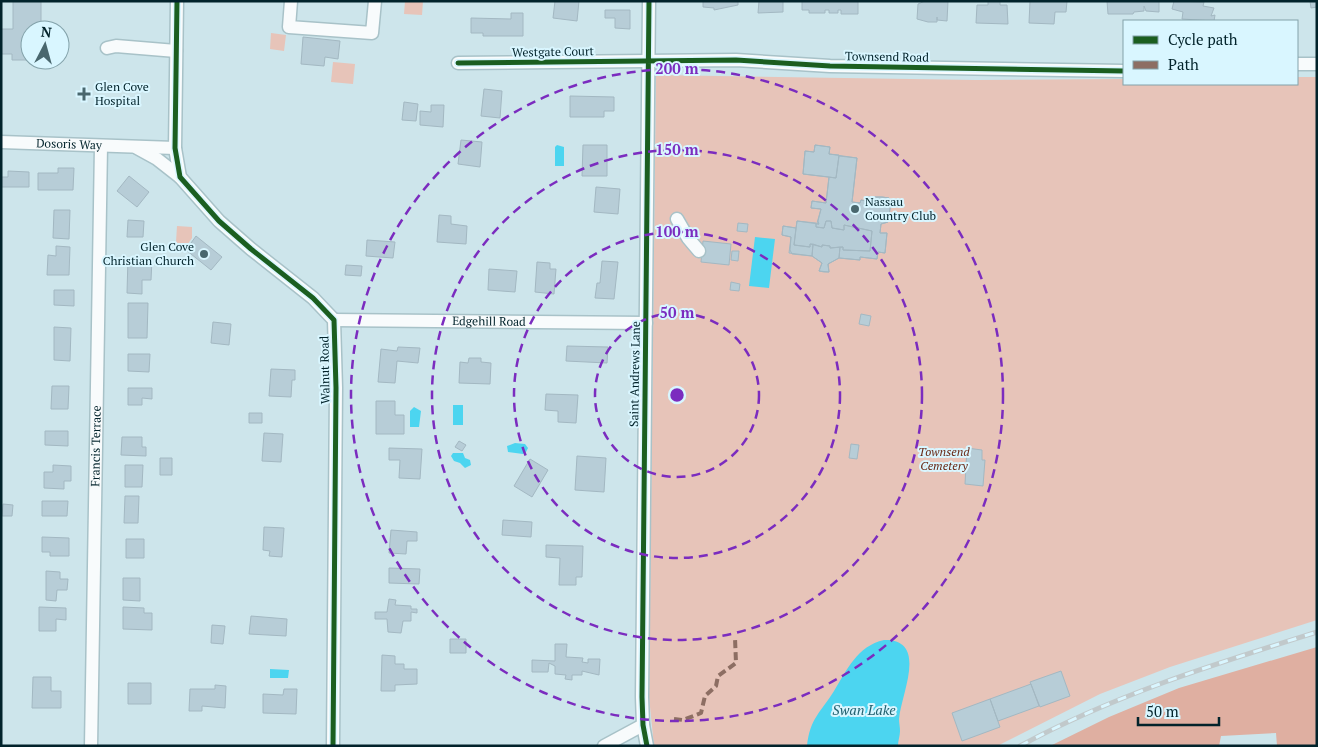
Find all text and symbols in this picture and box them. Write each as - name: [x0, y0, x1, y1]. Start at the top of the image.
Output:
- north arrow: [20, 20, 70, 70]
- legend: [1123, 20, 1298, 85]
- text: N: [40, 22, 53, 42]
- text: Cycle path: [1168, 29, 1238, 49]
- street label: Westgate Court: [512, 43, 595, 60]
- street label: Townsend Road: [845, 48, 929, 65]
- text: Path: [1168, 54, 1199, 74]
- text: 200 m: [655, 58, 699, 78]
- place label: Glen Cove Hospital: [95, 79, 149, 108]
- marker: Glen Cove Hospital: [77, 87, 91, 101]
- street label: Dosoris Way: [36, 135, 103, 153]
- text: 150 m: [655, 139, 699, 159]
- place label: Nassau Country Club: [865, 194, 937, 223]
- marker: Nassau Country Club: [849, 203, 861, 215]
- text: 100 m: [655, 221, 699, 241]
- place label: Glen Cove Christian Church: [103, 239, 194, 268]
- marker: Glen Cove Christian Church: [198, 248, 210, 260]
- text: 50 m: [660, 302, 695, 322]
- street label: Edgehill Road: [452, 313, 526, 329]
- street label: Saint Andrews Lane: [626, 321, 643, 427]
- street label: Walnut Road: [316, 335, 333, 404]
- centre of rings: [668, 386, 686, 404]
- street label: Francis Terrace: [87, 405, 104, 487]
- park label: Townsend Cemetery: [918, 444, 970, 473]
- scale bar: [1138, 694, 1219, 726]
- water label: Swan Lake: [832, 700, 896, 719]
- text: 50 m: [1146, 701, 1179, 721]

